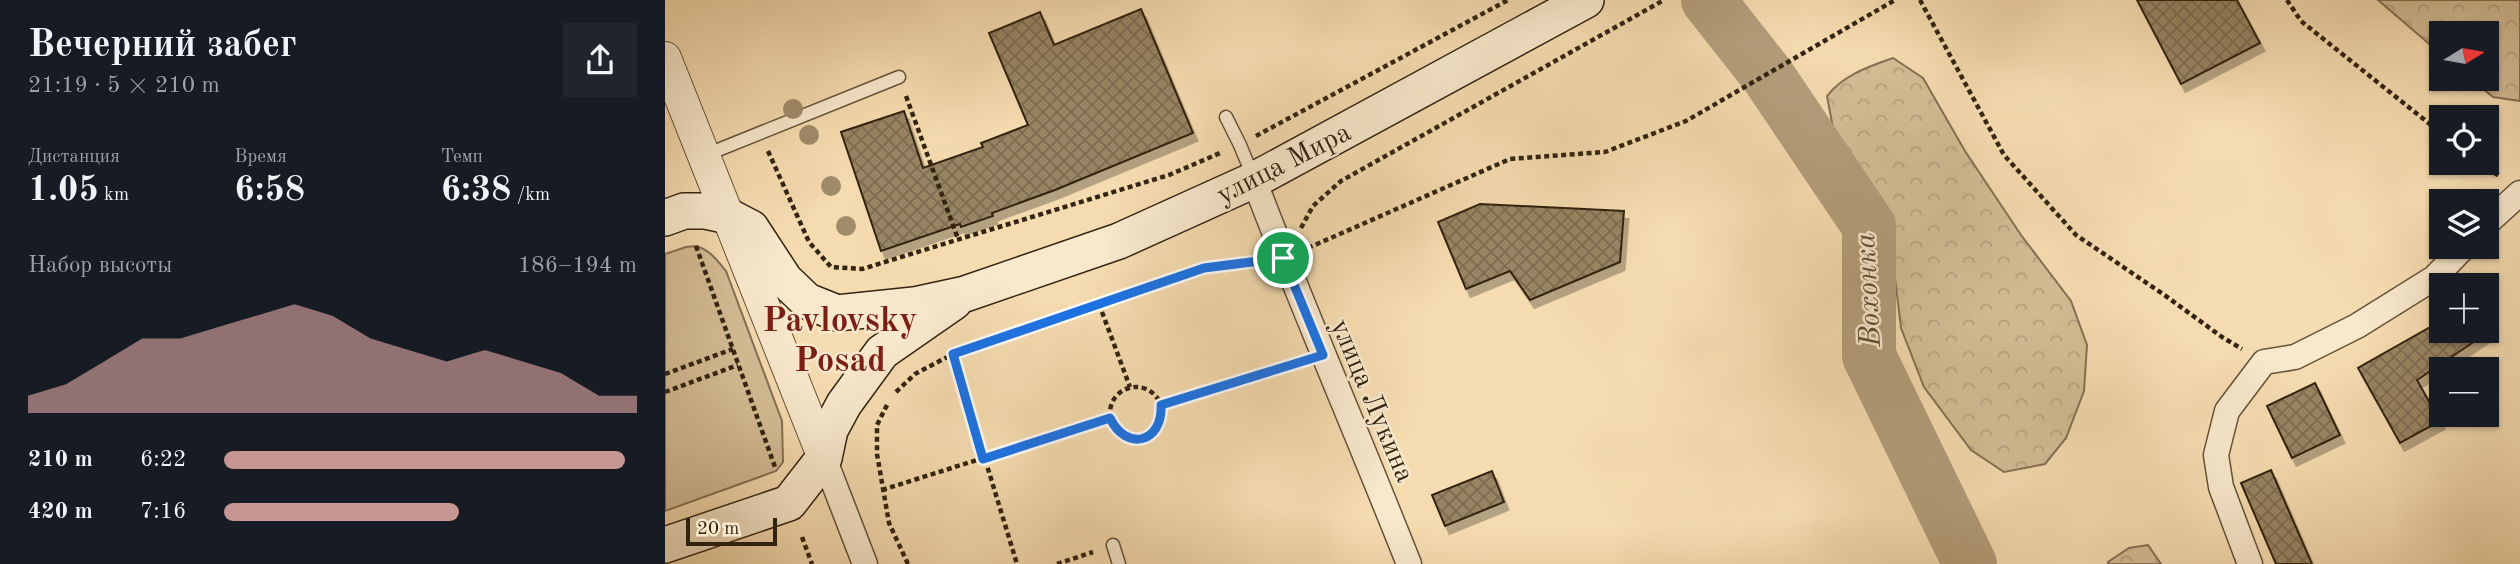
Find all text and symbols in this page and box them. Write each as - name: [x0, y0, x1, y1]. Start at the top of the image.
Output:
- north arrow: [2429, 21, 2499, 91]
- map controls: [2429, 21, 2499, 427]
- button: share: [563, 23, 637, 97]
- text: Вечерний забег: [28, 27, 297, 65]
- text: 21:19 · 5 × 210 m: [28, 74, 220, 97]
- button: locate: [2429, 105, 2499, 175]
- street label: улица Мира: [1213, 119, 1356, 210]
- text: Дистанция: [28, 148, 120, 167]
- text: Время: [234, 148, 287, 167]
- text: Темп: [441, 148, 483, 167]
- text: 1.05: [28, 173, 99, 208]
- text: 6:58: [234, 173, 305, 208]
- text: 6:38: [441, 173, 511, 208]
- text: km: [99, 186, 129, 205]
- text: /km: [511, 186, 550, 205]
- button: layers: [2429, 189, 2499, 259]
- pin: [1253, 228, 1313, 288]
- water label: Вохонка: [1851, 232, 1887, 349]
- icon: arrive: [1264, 239, 1302, 277]
- text: Набор высоты: [28, 254, 172, 277]
- text: 186–194 m: [518, 254, 637, 277]
- button: +: [2429, 273, 2499, 343]
- district label: Pavlovsky Posad: [762, 304, 918, 379]
- street label: улица Лукина: [1324, 315, 1418, 487]
- button: −: [2429, 357, 2499, 427]
- text: 210 m: [28, 448, 93, 471]
- text: 6:22: [140, 448, 186, 471]
- text: 420 m: [28, 500, 93, 523]
- text: 7:16: [140, 500, 186, 523]
- scale bar: [686, 515, 777, 547]
- text: 20 m: [697, 520, 739, 539]

